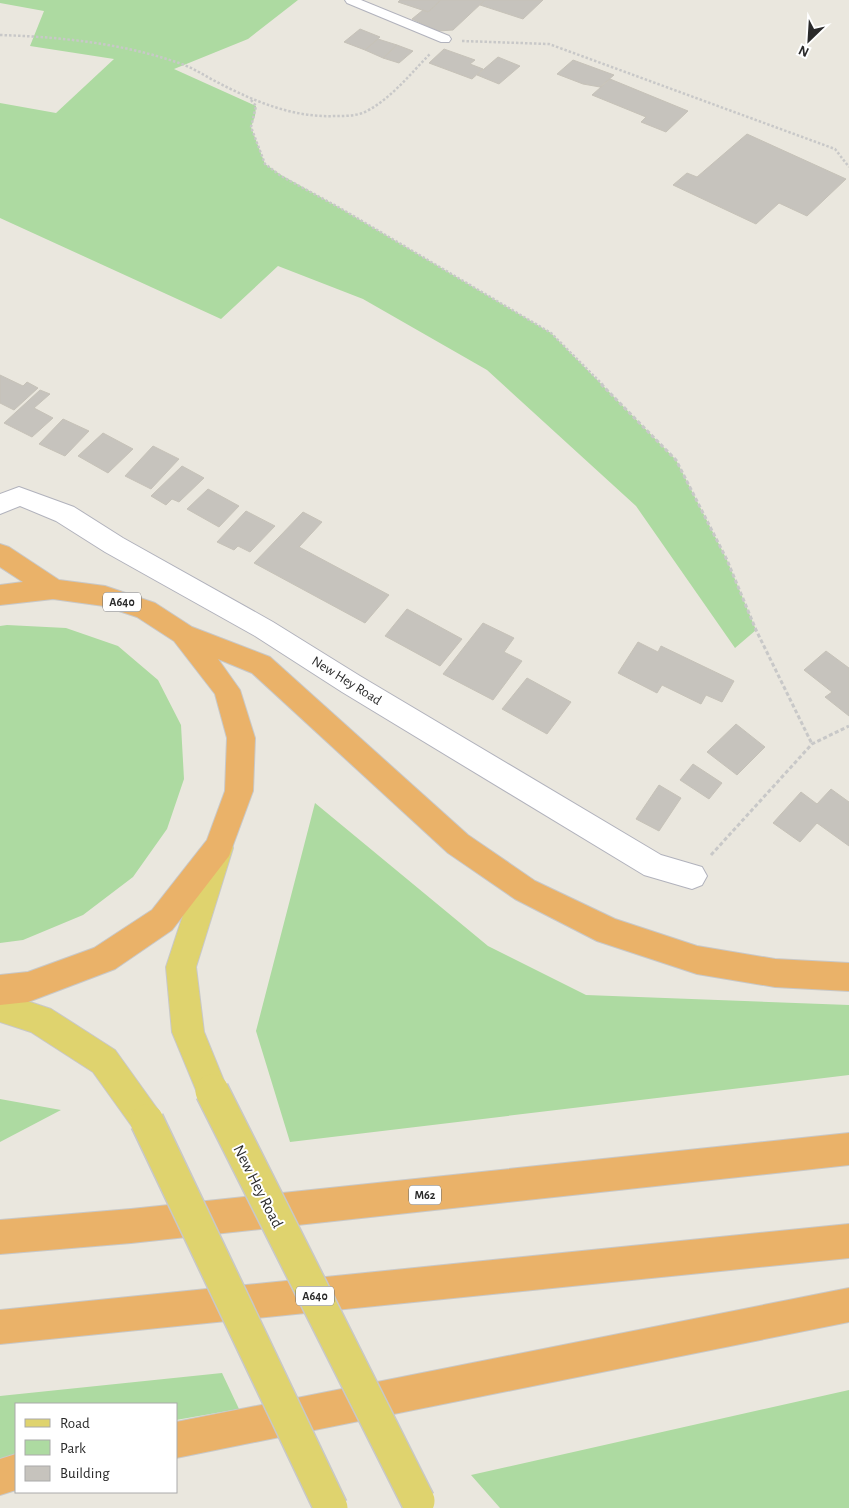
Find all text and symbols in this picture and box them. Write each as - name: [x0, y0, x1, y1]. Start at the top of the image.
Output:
- north arrow: [784, 15, 834, 65]
- text: N: [797, 42, 811, 59]
- road number: A640: [103, 592, 141, 612]
- street label: New Hey Road: [309, 654, 384, 708]
- street label: New Hey Road: [229, 1142, 286, 1231]
- road number: M62: [409, 1186, 441, 1204]
- road number: A640: [296, 1286, 334, 1305]
- legend: [15, 1403, 178, 1493]
- text: Road: [60, 1416, 90, 1431]
- text: Park: [60, 1441, 86, 1456]
- text: Building: [60, 1466, 110, 1481]

